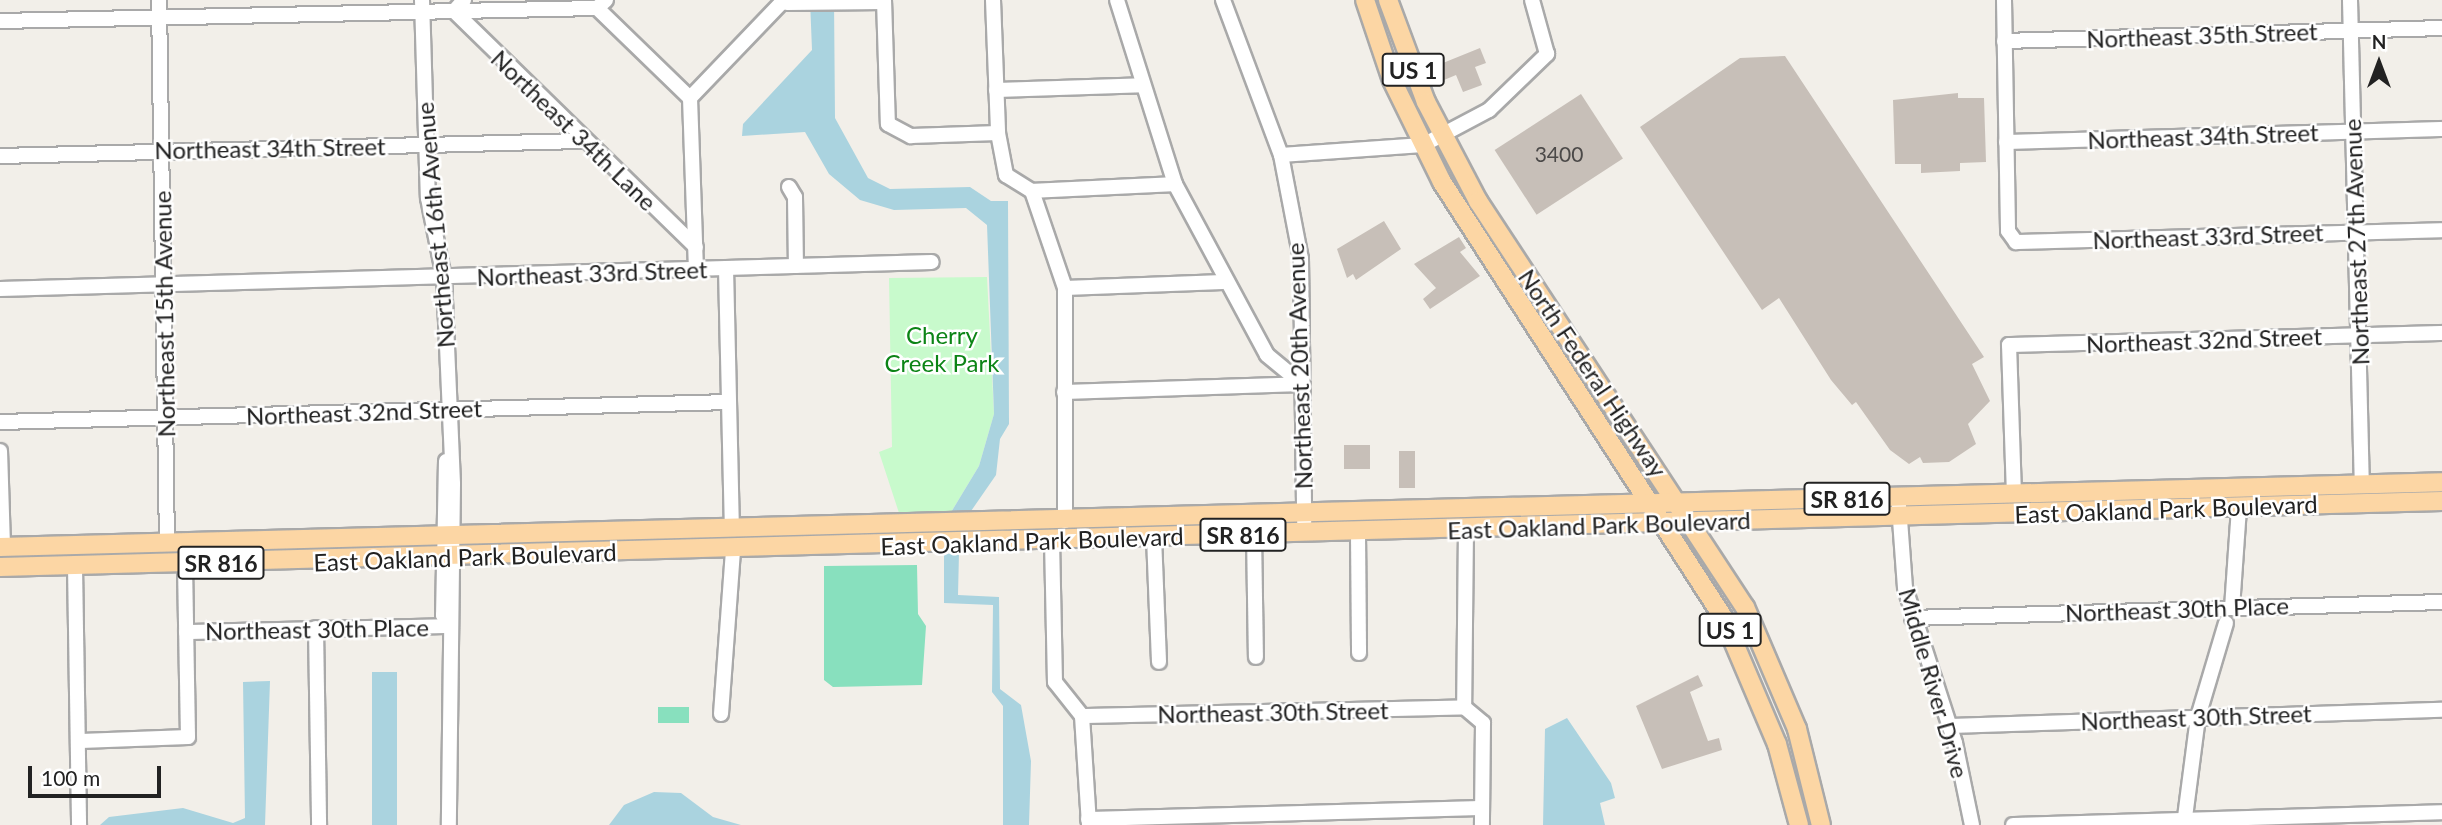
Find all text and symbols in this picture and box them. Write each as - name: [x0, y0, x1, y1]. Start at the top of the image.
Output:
- street label: Northeast 35th Street: [2086, 17, 2318, 53]
- north arrow: [2344, 28, 2414, 98]
- text: N: [2372, 30, 2386, 53]
- street label: Northeast 34th Lane: [485, 44, 663, 216]
- road number: US 1: [1382, 50, 1444, 90]
- street label: Northeast 16th Avenue: [410, 100, 460, 350]
- street label: Northeast 34th Street: [2087, 118, 2319, 154]
- street label: Northeast 27th Avenue: [2337, 118, 2375, 366]
- street label: Northeast 34th Street: [154, 132, 386, 164]
- house number: 3400: [1535, 141, 1583, 167]
- street label: Northeast 15th Avenue: [147, 190, 181, 438]
- street label: Northeast 33rd Street: [2092, 218, 2324, 254]
- street label: Northeast 20th Avenue: [1280, 242, 1318, 490]
- street label: Northeast 33rd Street: [476, 255, 708, 291]
- street label: North Federal Highway: [1513, 264, 1673, 482]
- park label: Cherry Creek Park: [885, 321, 999, 377]
- street label: Northeast 32nd Street: [2086, 321, 2322, 359]
- street label: Northeast 32nd Street: [246, 393, 482, 431]
- road number: SR 816: [1803, 480, 1891, 519]
- street label: East Oakland Park Boulevard: [2014, 489, 2318, 529]
- street label: East Oakland Park Boulevard: [1447, 505, 1751, 545]
- road number: SR 816: [1199, 516, 1287, 554]
- street label: East Oakland Park Boulevard: [880, 521, 1184, 561]
- street label: East Oakland Park Boulevard: [313, 537, 617, 577]
- road number: SR 816: [177, 544, 265, 582]
- street label: Middle River Drive: [1893, 585, 1975, 781]
- street label: Northeast 30th Place: [2065, 591, 2289, 627]
- road number: US 1: [1698, 610, 1762, 650]
- street label: Northeast 30th Place: [205, 613, 429, 645]
- street label: Northeast 30th Street: [1157, 696, 1389, 728]
- street label: Northeast 30th Street: [2080, 699, 2312, 735]
- scale bar: [32, 752, 164, 796]
- text: 100 m: [41, 765, 100, 790]

